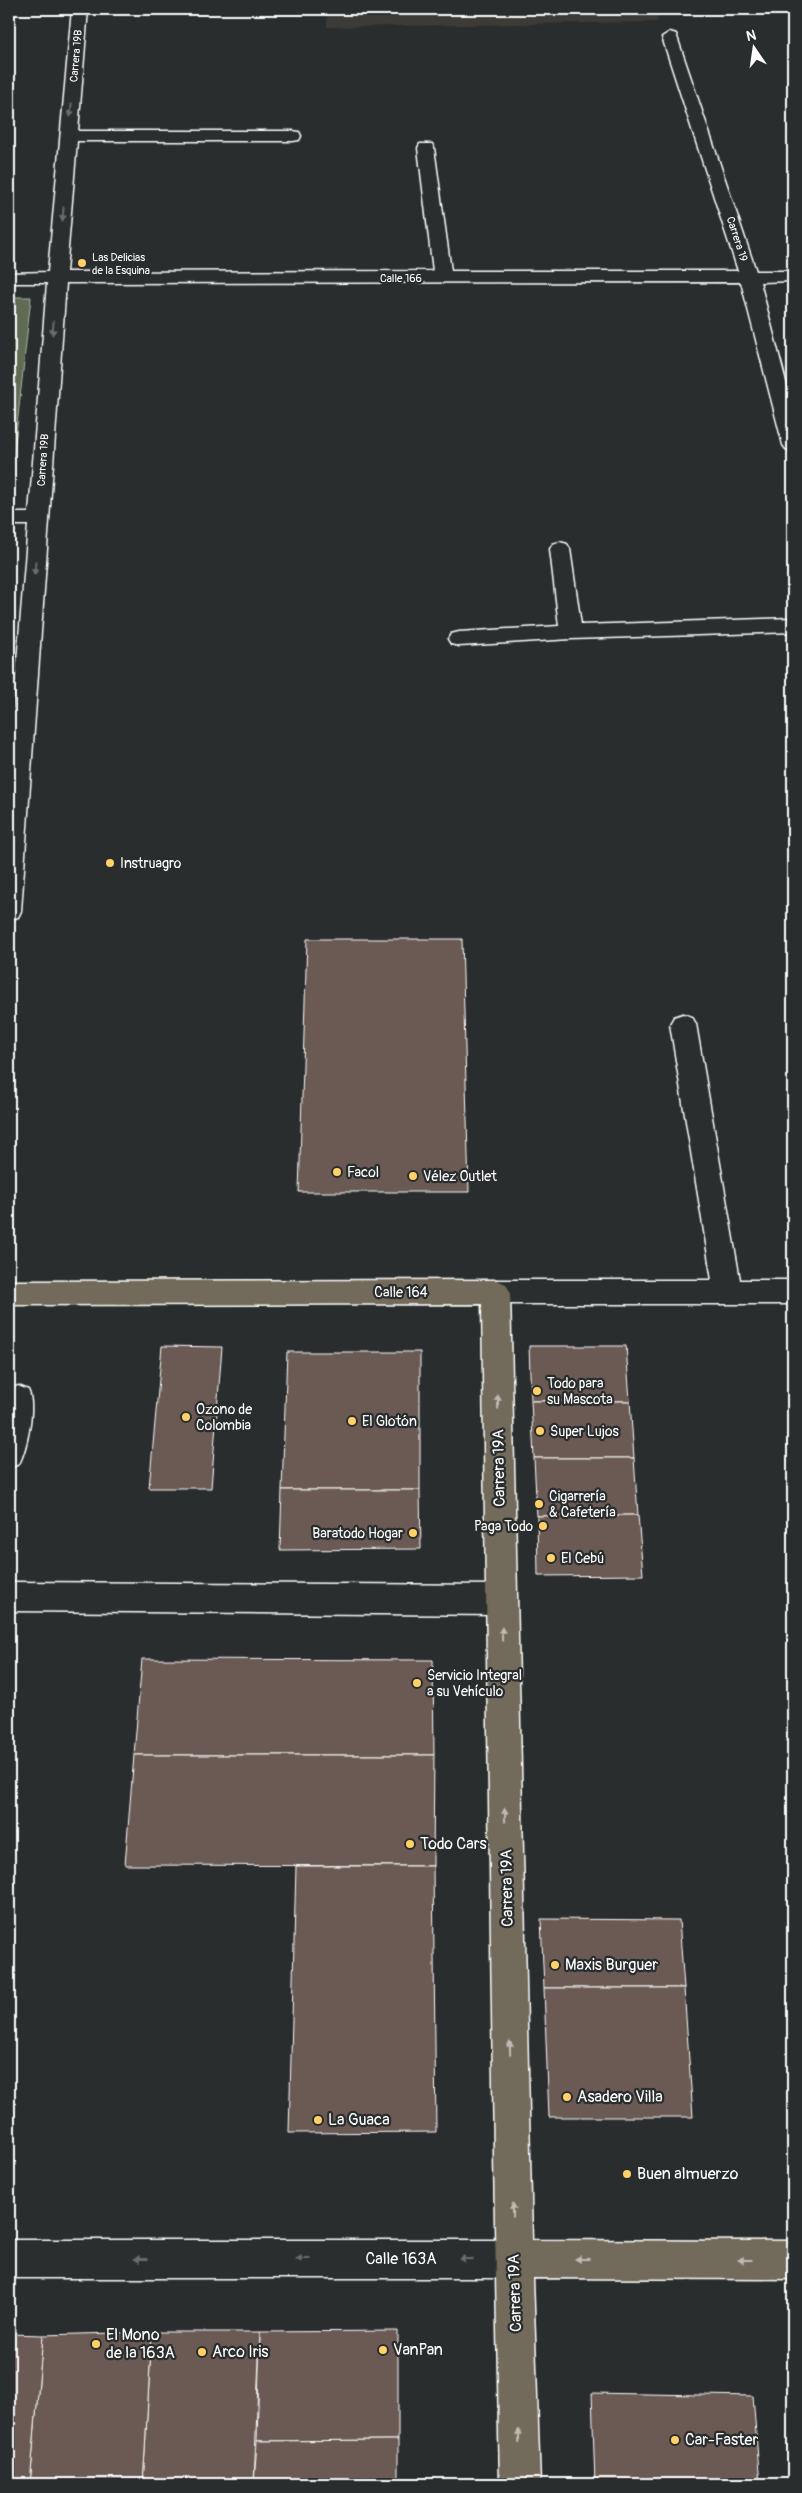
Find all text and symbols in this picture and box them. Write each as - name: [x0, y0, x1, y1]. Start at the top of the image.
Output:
- north arrow: [730, 22, 780, 72]
- text: N: [745, 26, 758, 45]
- street label: Carrera 19B: [67, 29, 85, 83]
- one-way arrow: [67, 102, 75, 118]
- one-way arrow: [59, 206, 67, 222]
- street label: Carrera 19: [724, 215, 750, 263]
- place label: Las Delicias de la Esquina: [92, 251, 150, 277]
- marker: Las Delicias de la Esquina: [76, 257, 88, 269]
- street label: Calle 166: [380, 272, 422, 285]
- one-way arrow: [49, 320, 57, 336]
- street label: Carrera 19B: [35, 433, 51, 487]
- one-way arrow: [31, 560, 39, 576]
- place label: Instruagro: [120, 855, 182, 872]
- marker: Instruagro: [104, 857, 116, 869]
- place label: Facol: [347, 1164, 379, 1181]
- marker: Facol: [331, 1166, 343, 1178]
- place label: Vélez Outlet: [423, 1168, 497, 1185]
- marker: Vélez Outlet: [407, 1170, 419, 1182]
- street label: Calle 164: [374, 1284, 428, 1301]
- place label: Todo para su Mascota: [547, 1375, 613, 1408]
- marker: Todo para su Mascota: [531, 1385, 543, 1397]
- one-way arrow: [494, 1393, 502, 1409]
- place label: Ozono de Colombia: [196, 1401, 252, 1434]
- marker: Ozono de Colombia: [180, 1411, 192, 1423]
- place label: El Glotón: [362, 1413, 417, 1430]
- marker: El Glotón: [346, 1415, 358, 1427]
- place label: Super Lujos: [550, 1423, 619, 1440]
- marker: Super Lujos: [534, 1425, 546, 1437]
- street label: Carrera 19A: [488, 1429, 510, 1507]
- place label: Cigarrería & Cafetería: [549, 1488, 616, 1521]
- marker: Cigarrería & Cafetería: [533, 1498, 545, 1510]
- place label: Paga Todo: [474, 1518, 533, 1535]
- marker: Paga Todo: [537, 1520, 549, 1532]
- place label: Baratodo Hogar: [312, 1525, 403, 1542]
- marker: Baratodo Hogar: [407, 1527, 419, 1539]
- place label: El Cebú: [561, 1550, 604, 1567]
- marker: El Cebú: [545, 1552, 557, 1564]
- one-way arrow: [498, 1626, 506, 1642]
- place label: Servicio Integral a su Vehículo: [427, 1667, 522, 1700]
- marker: Servicio Integral a su Vehículo: [411, 1677, 423, 1689]
- one-way arrow: [501, 1807, 509, 1823]
- place label: Todo Cars: [420, 1834, 487, 1854]
- marker: Todo Cars: [404, 1838, 416, 1850]
- street label: Carrera 19A: [496, 1849, 518, 1927]
- place label: Maxis Burguer: [565, 1955, 658, 1975]
- marker: Maxis Burguer: [549, 1959, 561, 1971]
- one-way arrow: [506, 2040, 514, 2056]
- place label: Asadero Villa: [577, 2087, 663, 2107]
- marker: Asadero Villa: [561, 2091, 573, 2103]
- place label: La Guaca: [328, 2110, 390, 2130]
- marker: La Guaca: [312, 2114, 324, 2126]
- place label: Buen almuerzo: [637, 2164, 739, 2184]
- marker: Buen almuerzo: [621, 2168, 633, 2180]
- one-way arrow: [509, 2202, 517, 2218]
- street label: Calle 163A: [365, 2249, 437, 2269]
- street label: Carrera 19A: [504, 2254, 526, 2332]
- one-way arrow: [133, 2255, 149, 2263]
- one-way arrow: [295, 2255, 311, 2263]
- one-way arrow: [458, 2255, 474, 2263]
- one-way arrow: [574, 2255, 590, 2263]
- one-way arrow: [736, 2256, 752, 2264]
- place label: El Mono de la 163A: [106, 2325, 175, 2363]
- marker: El Mono de la 163A: [90, 2338, 102, 2350]
- place label: VanPan: [393, 2340, 443, 2360]
- place label: Arco Iris: [212, 2342, 269, 2362]
- marker: VanPan: [377, 2344, 389, 2356]
- marker: Arco Iris: [196, 2346, 208, 2358]
- one-way arrow: [515, 2427, 523, 2443]
- place label: Car-Faster: [685, 2430, 758, 2450]
- marker: Car-Faster: [669, 2434, 681, 2446]

